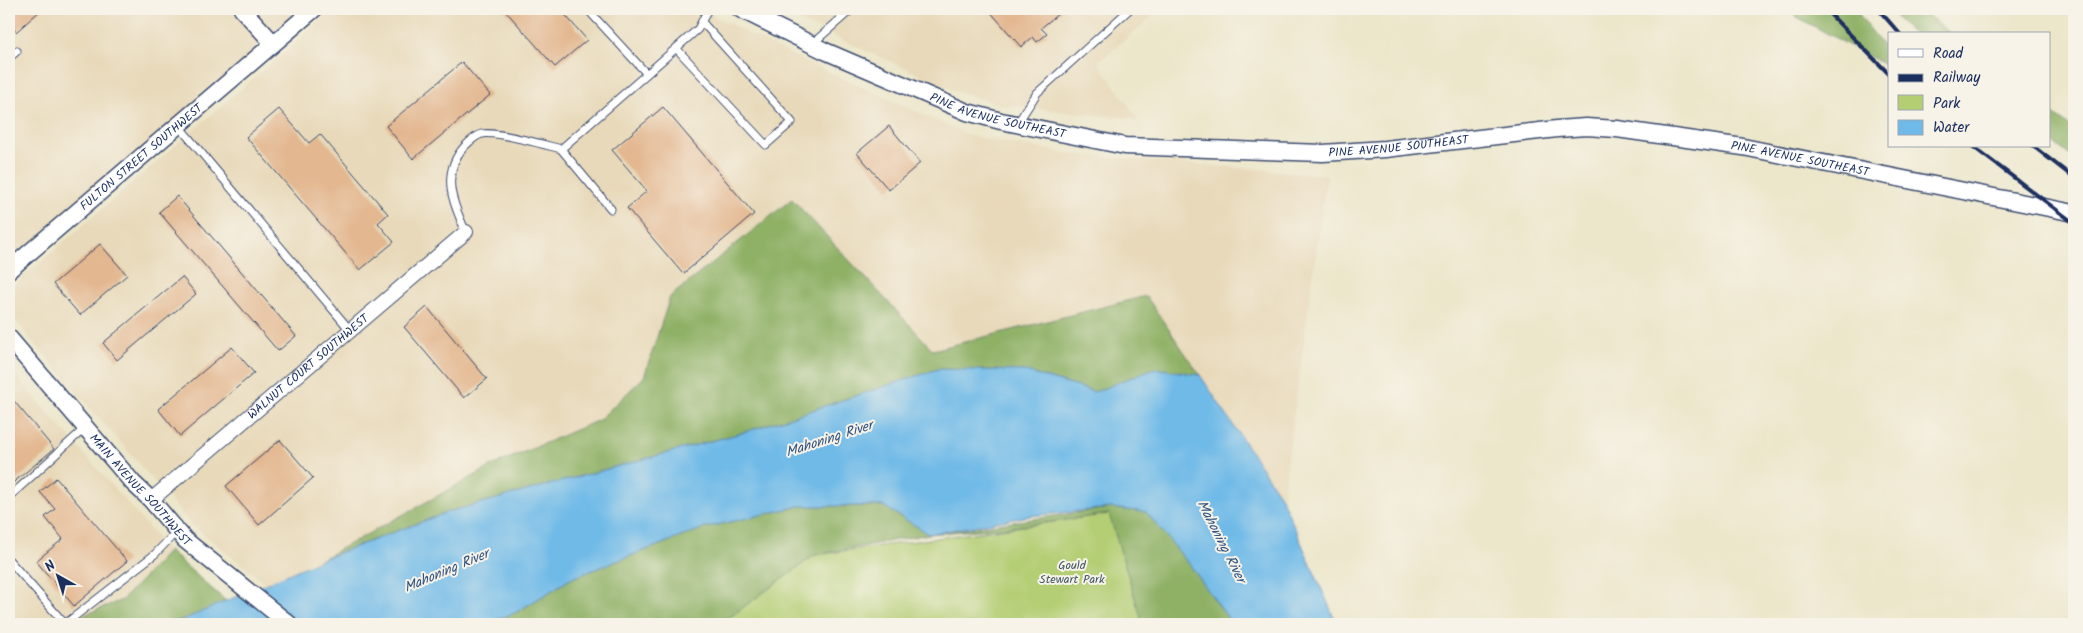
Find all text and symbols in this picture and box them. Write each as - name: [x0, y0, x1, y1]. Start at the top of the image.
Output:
- legend: [1888, 32, 2050, 148]
- text: Road: [1933, 42, 1964, 66]
- text: Railway: [1933, 66, 1981, 90]
- street label: PINE AVENUE SOUTHEAST: [927, 88, 1069, 144]
- text: Park: [1933, 92, 1961, 116]
- street label: FULTON STREET SOUTHWEST: [76, 98, 208, 215]
- text: Water: [1933, 116, 1970, 140]
- street label: PINE AVENUE SOUTHEAST: [1328, 130, 1471, 163]
- street label: PINE AVENUE SOUTHEAST: [1730, 136, 1872, 182]
- street label: WALNUT COURT SOUTHWEST: [243, 309, 374, 424]
- water label: Mahoning River: [783, 413, 879, 463]
- street label: MAIN AVENUE SOUTHWEST: [85, 429, 196, 552]
- water label: Mahoning River: [1191, 496, 1253, 590]
- water label: Mahoning River: [401, 542, 495, 599]
- north arrow: [32, 550, 82, 600]
- text: N: [40, 555, 61, 578]
- park label: Gould Stewart Park: [1039, 556, 1105, 589]

